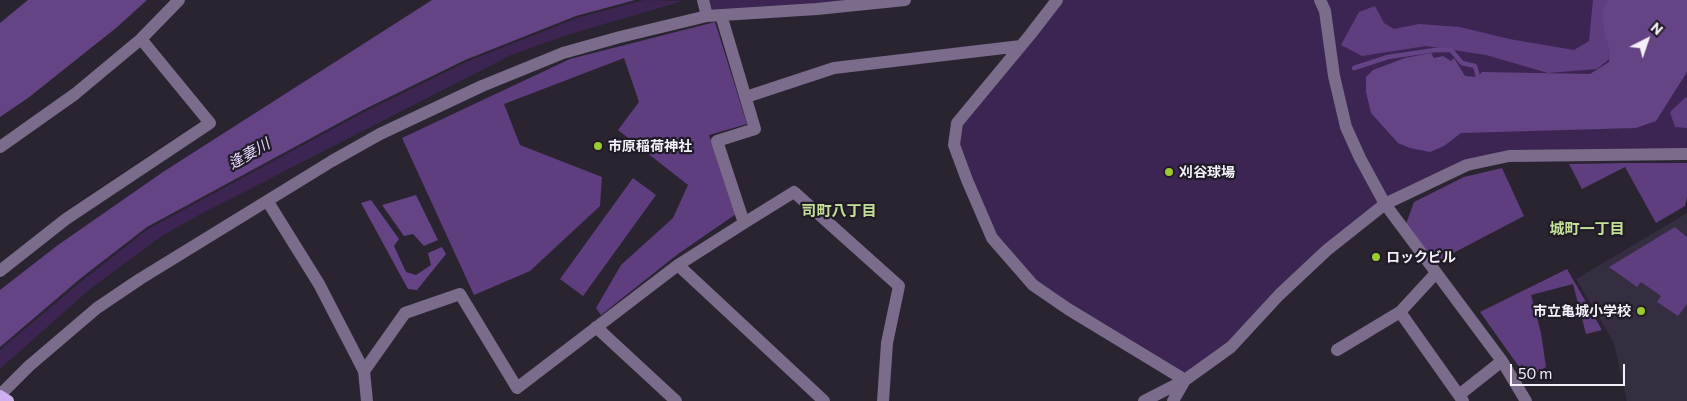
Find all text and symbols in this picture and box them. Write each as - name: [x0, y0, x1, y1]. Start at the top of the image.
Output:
- north arrow: [1622, 15, 1672, 65]
- text: N: [1648, 18, 1667, 38]
- water label: 逢妻川: [225, 135, 273, 173]
- place label: 市原稲荷神社: [608, 138, 692, 154]
- marker: 市原稲荷神社: [592, 140, 604, 152]
- place label: 刈谷球場: [1179, 164, 1235, 180]
- marker: 刈谷球場: [1163, 166, 1175, 178]
- district label: 司町八丁目: [802, 202, 876, 220]
- district label: 城町一丁目: [1550, 220, 1624, 238]
- place label: ロックビル: [1386, 249, 1456, 265]
- marker: ロックビル: [1370, 251, 1382, 263]
- place label: 市立亀城小学校: [1533, 303, 1631, 319]
- marker: 市立亀城小学校: [1635, 305, 1647, 317]
- scale bar: [1512, 354, 1627, 386]
- text: 50 m: [1518, 364, 1552, 382]

